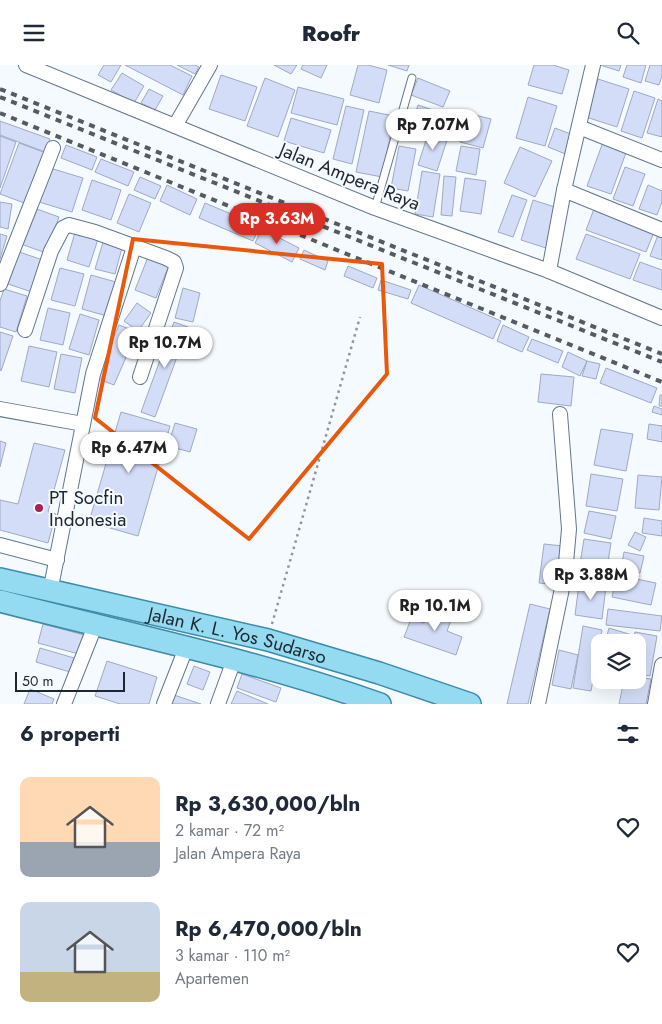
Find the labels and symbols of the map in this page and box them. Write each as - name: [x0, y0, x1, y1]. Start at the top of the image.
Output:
- pin: Rp 7.07M: [381, 109, 485, 151]
- street label: Jalan Ampera Raya: [273, 135, 424, 217]
- pin: Rp 3.63M: [225, 203, 329, 245]
- pin: Rp 10.7M: [113, 327, 217, 369]
- pin: Rp 6.47M: [77, 431, 181, 474]
- place label: PT Socfin Indonesia: [49, 484, 126, 533]
- marker: PT Socfin Indonesia: [33, 502, 45, 514]
- pin: Rp 3.88M: [539, 559, 643, 601]
- pin: Rp 10.1M: [383, 589, 487, 632]
- street label: Jalan K. L. Yos Sudarso: [143, 599, 330, 671]
- scale bar: [15, 669, 125, 692]

